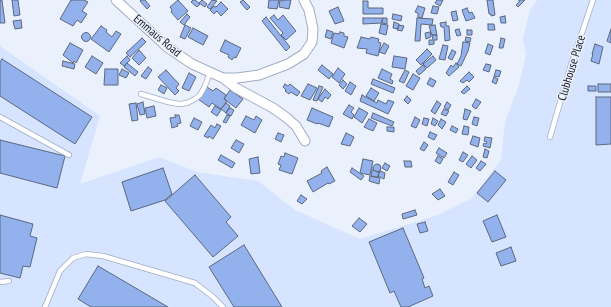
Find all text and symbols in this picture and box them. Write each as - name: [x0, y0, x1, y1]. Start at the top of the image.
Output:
- street label: Emmaus Road: [130, 12, 184, 60]
- street label: Clubhouse Place: [555, 33, 589, 103]

